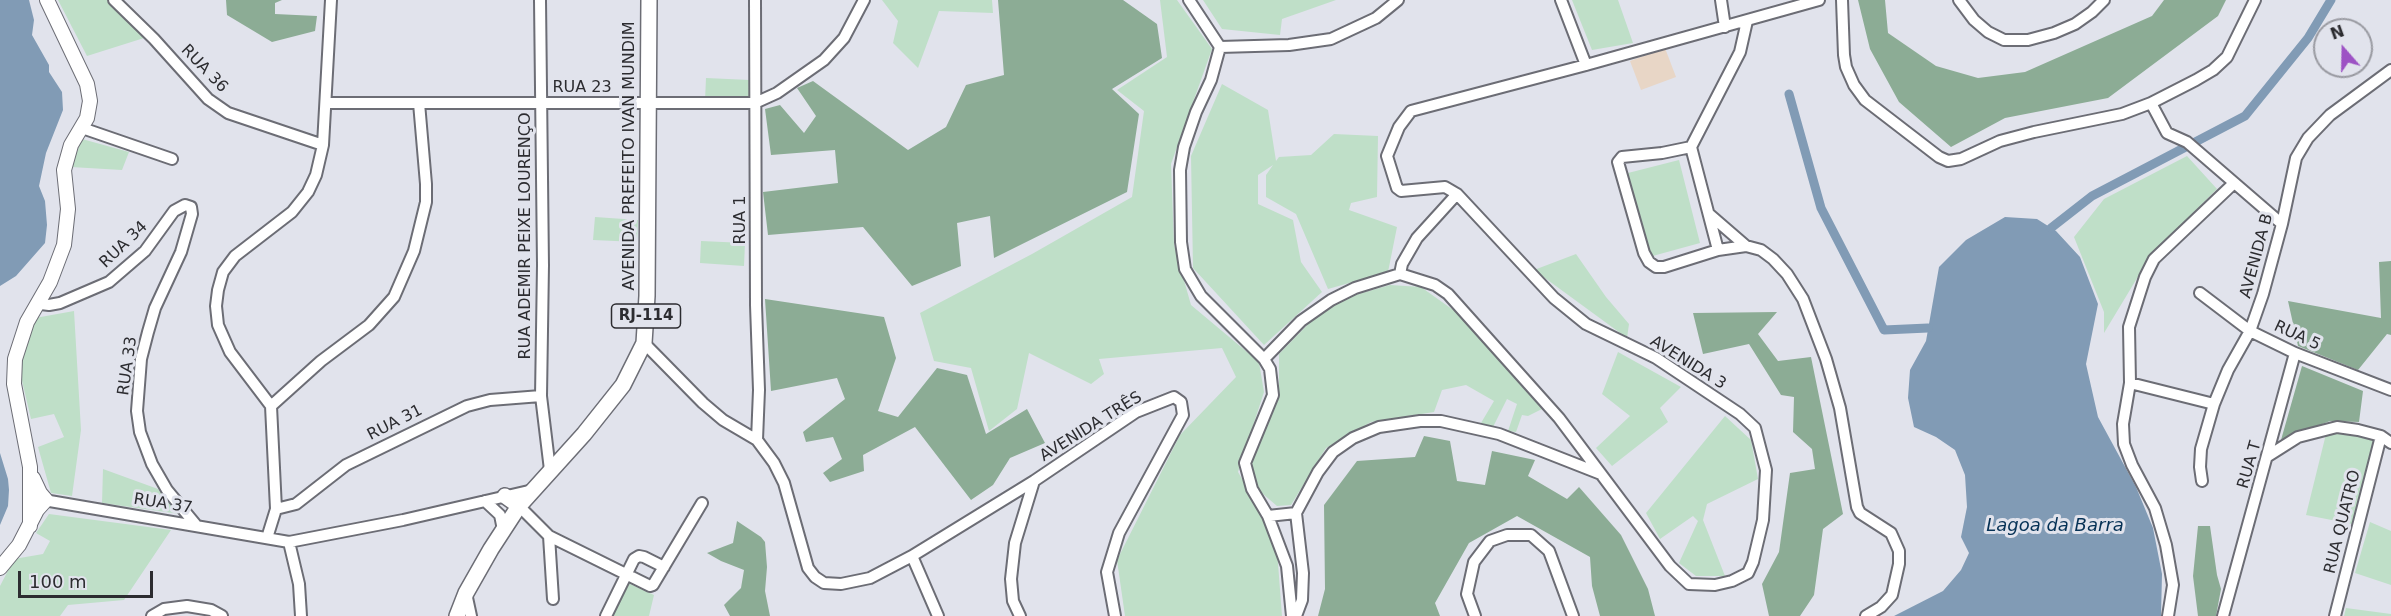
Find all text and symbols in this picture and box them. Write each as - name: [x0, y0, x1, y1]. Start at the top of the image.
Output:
- north arrow: [2313, 18, 2373, 78]
- street label: AVENIDA PREFEITO IVAN MUNDIM: [620, 21, 640, 291]
- text: N: [2328, 21, 2347, 44]
- street label: RUA 36: [177, 41, 231, 97]
- street label: RUA 23: [552, 78, 612, 98]
- street label: RUA ADEMIR PEIXE LOURENÇO: [516, 112, 536, 360]
- street label: RUA 1: [731, 195, 751, 245]
- street label: AVENIDA B: [2237, 212, 2277, 300]
- street label: RUA 34: [96, 218, 152, 272]
- road number: RJ-114: [612, 304, 680, 328]
- street label: RUA 5: [2271, 317, 2323, 355]
- street label: AVENIDA 3: [1646, 332, 1730, 394]
- street label: RUA 33: [114, 335, 142, 397]
- street label: AVENIDA TRÊS: [1036, 388, 1146, 466]
- street label: RUA 31: [364, 401, 426, 445]
- street label: RUA T: [2234, 439, 2266, 491]
- street label: RUA QUATRO: [2321, 468, 2365, 576]
- street label: RUA 37: [132, 490, 194, 518]
- water label: Lagoa da Barra: [1986, 515, 2124, 537]
- scale bar: [21, 559, 156, 597]
- text: 100 m: [29, 571, 87, 592]

